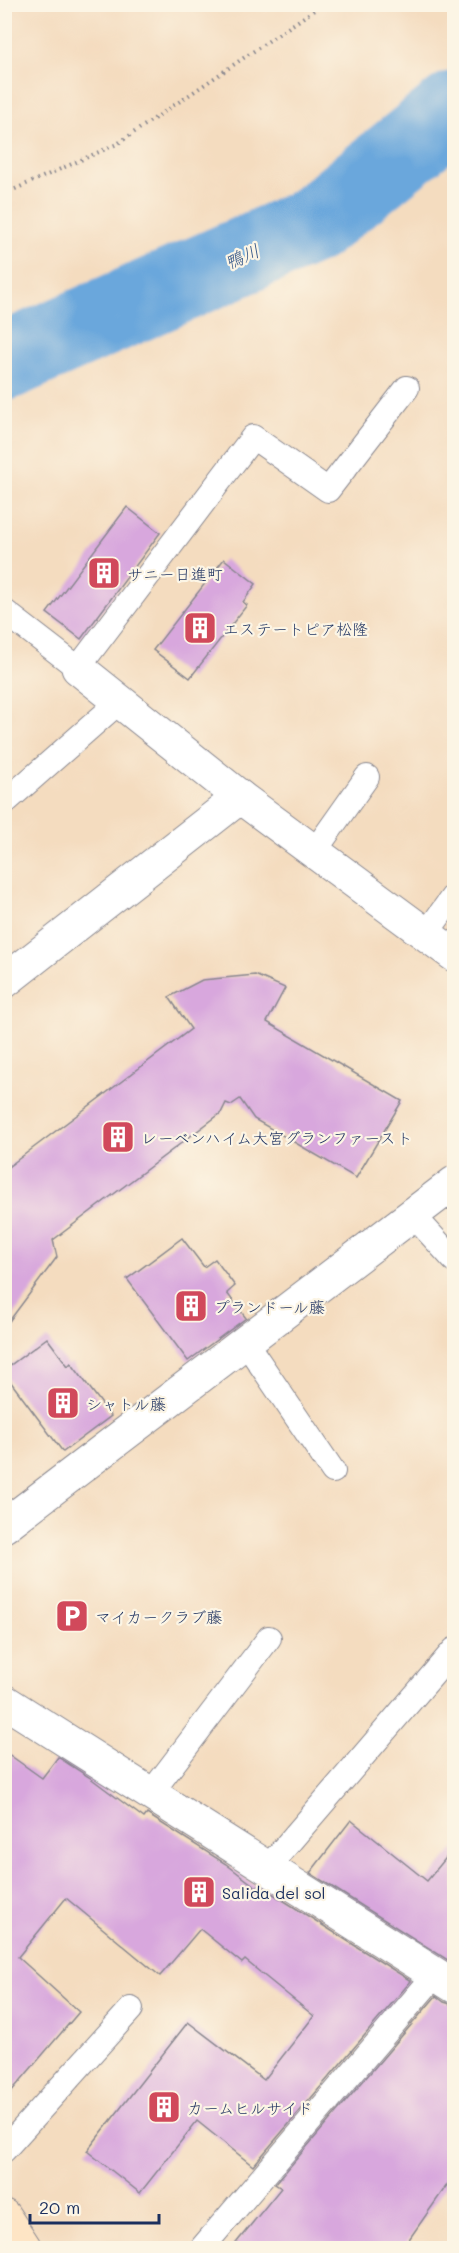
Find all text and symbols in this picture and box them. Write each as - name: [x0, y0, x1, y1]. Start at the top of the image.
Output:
- water label: 鴨川: [221, 238, 263, 274]
- building icon: サニー日進町: [86, 555, 122, 591]
- place label: サニー日進町: [127, 563, 223, 584]
- building icon: エステートピア松隆: [182, 610, 218, 646]
- place label: エステートピア松隆: [223, 618, 368, 639]
- building icon: レーベンハイム大宮グランファースト: [100, 1119, 136, 1155]
- place label: レーベンハイム大宮グランファースト: [141, 1127, 413, 1148]
- building icon: プランドール藤: [173, 1288, 209, 1324]
- place label: プランドール藤: [214, 1296, 325, 1317]
- building icon: シャトル藤: [45, 1385, 81, 1421]
- place label: シャトル藤: [86, 1393, 166, 1414]
- parking icon: マイカークラブ藤: [54, 1598, 90, 1634]
- place label: マイカークラブ藤: [95, 1606, 222, 1627]
- building icon: Salida del sol: [181, 1874, 217, 1910]
- place label: Salida del sol: [222, 1882, 326, 1903]
- building icon: カームヒルサイド: [146, 2089, 182, 2125]
- place label: カームヒルサイド: [187, 2097, 313, 2118]
- scale bar: [30, 2187, 159, 2225]
- text: 20 m: [39, 2195, 80, 2219]

